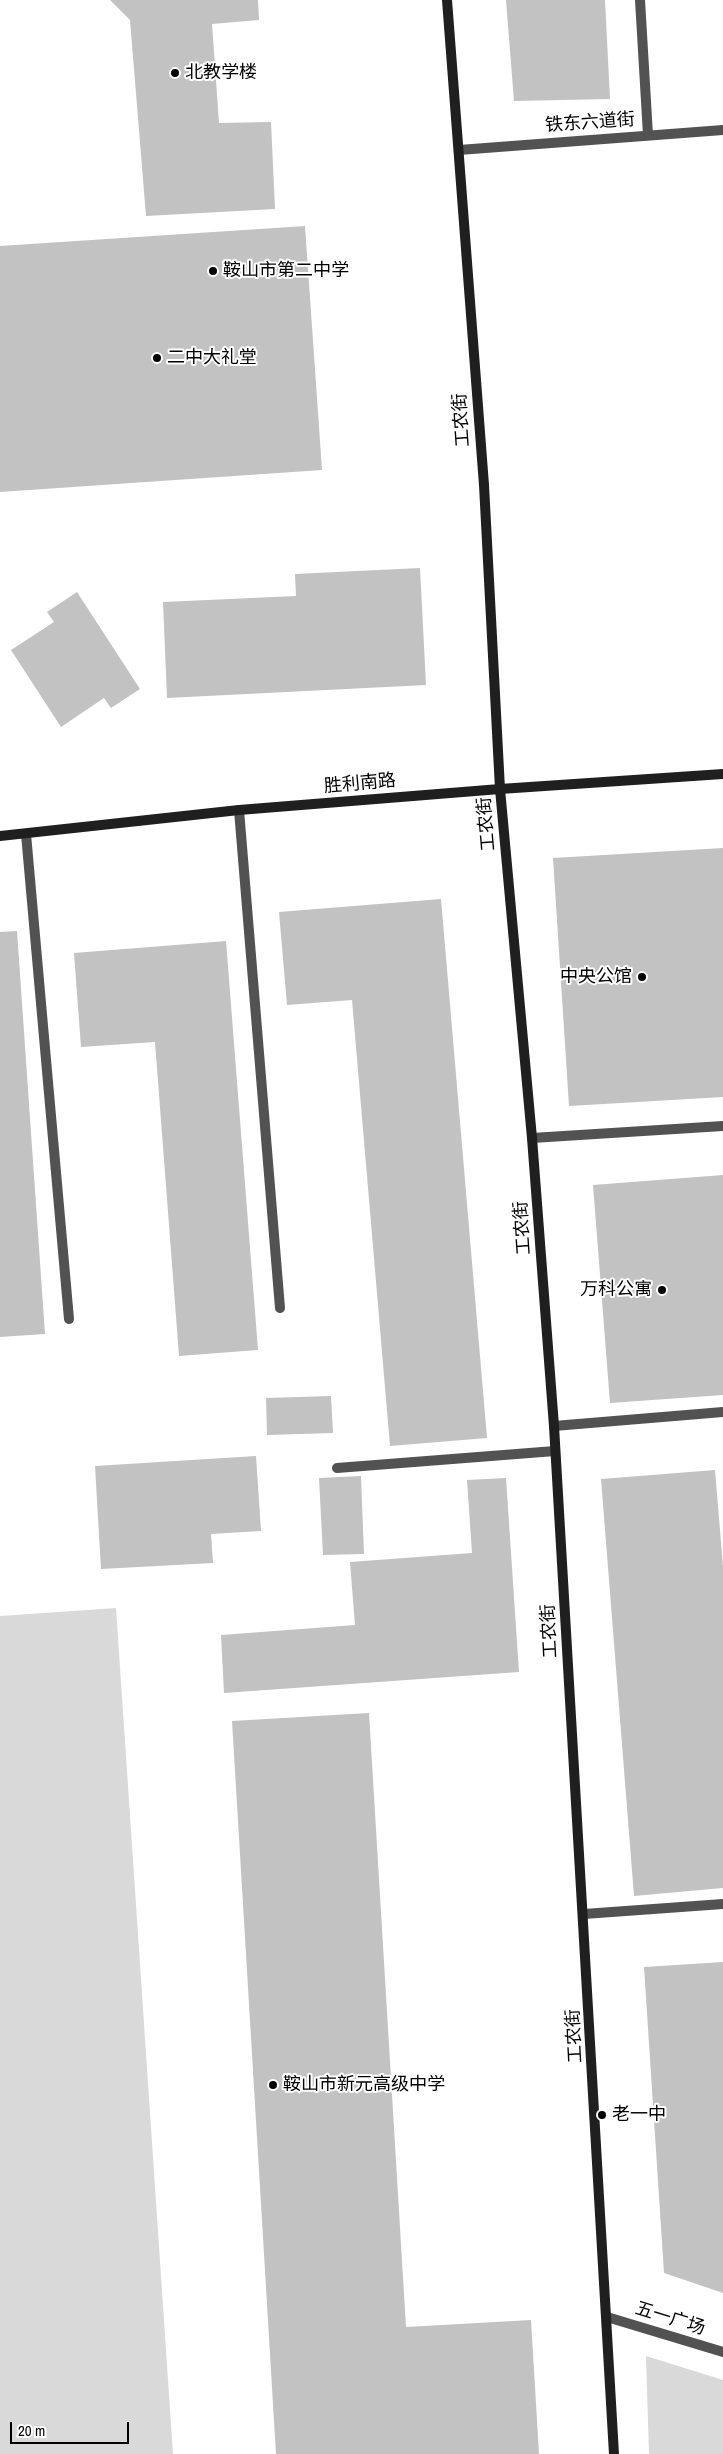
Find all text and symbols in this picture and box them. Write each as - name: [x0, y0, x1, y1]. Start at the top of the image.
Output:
- place label: 北教学楼: [185, 62, 257, 84]
- marker: 北教学楼: [169, 67, 181, 79]
- street label: 铁东六道街: [544, 109, 636, 137]
- place label: 鞍山市第二中学: [223, 260, 349, 282]
- marker: 鞍山市第二中学: [207, 265, 219, 277]
- place label: 二中大礼堂: [167, 347, 257, 369]
- marker: 二中大礼堂: [151, 352, 163, 364]
- street label: 工农街: [449, 392, 475, 448]
- street label: 胜利南路: [323, 770, 397, 798]
- street label: 工农街: [474, 796, 500, 852]
- place label: 中央公馆: [560, 966, 632, 988]
- marker: 中央公馆: [636, 971, 648, 983]
- street label: 工农街: [510, 1200, 536, 1256]
- place label: 万科公寓: [580, 1279, 652, 1301]
- marker: 万科公寓: [656, 1284, 668, 1296]
- street label: 工农街: [538, 1603, 562, 1659]
- street label: 工农街: [563, 2008, 587, 2064]
- place label: 鞍山市新元高级中学: [283, 2074, 445, 2096]
- marker: 鞍山市新元高级中学: [267, 2079, 279, 2091]
- place label: 老一中: [612, 2104, 666, 2126]
- marker: 老一中: [596, 2109, 608, 2121]
- street label: 五一广场: [632, 2298, 708, 2340]
- scale bar: [12, 2412, 131, 2444]
- text: 20 m: [18, 2420, 45, 2441]

